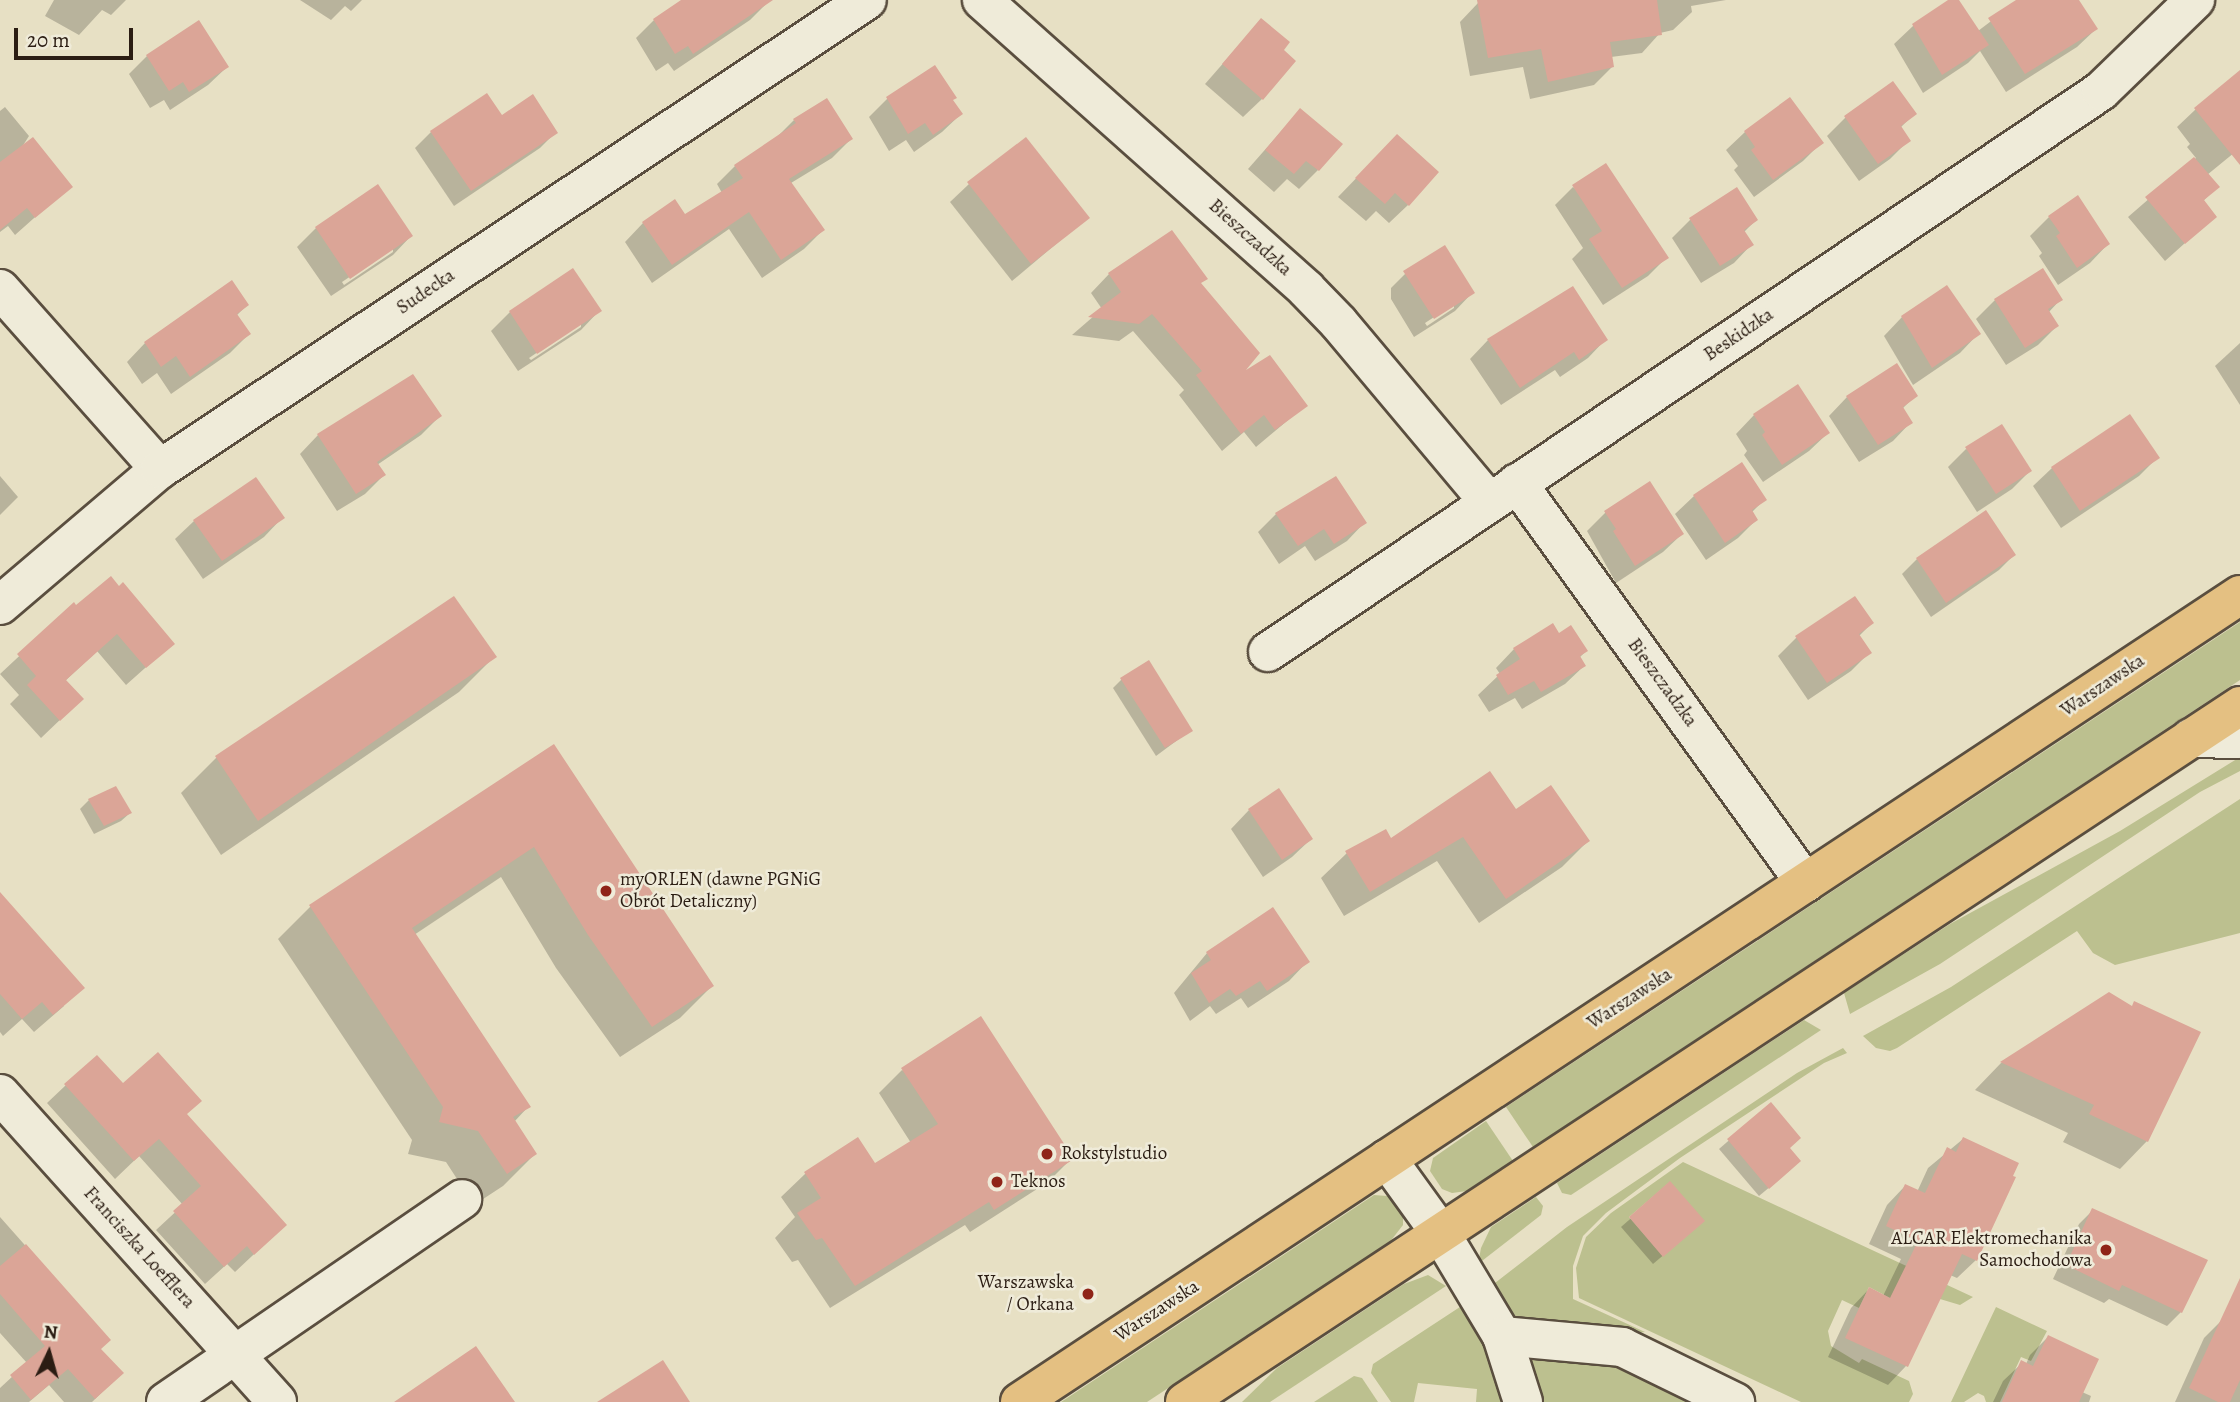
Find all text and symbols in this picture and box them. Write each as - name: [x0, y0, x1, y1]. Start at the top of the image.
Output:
- scale bar: [18, 14, 136, 58]
- text: 20 m: [27, 26, 70, 54]
- street label: Bieszczadzka: [1204, 195, 1296, 281]
- street label: Sudecka: [393, 264, 459, 320]
- street label: Beskidzka: [1700, 303, 1778, 367]
- street label: Bieszczadzka: [1622, 634, 1702, 732]
- street label: Warszawska: [2057, 650, 2149, 722]
- place label: myORLEN (dawne PGNiG Obrót Detaliczny): [620, 869, 821, 913]
- marker: myORLEN (dawne PGNiG Obrót Detaliczny): [598, 883, 614, 899]
- street label: Warszawska: [1583, 963, 1677, 1035]
- place label: Rokstylstudio: [1061, 1143, 1167, 1165]
- marker: Rokstylstudio: [1039, 1146, 1055, 1162]
- place label: Teknos: [1011, 1171, 1066, 1193]
- marker: Teknos: [989, 1174, 1005, 1190]
- street label: Franciszka Loefflera: [78, 1182, 200, 1314]
- place label: ALCAR Elektromechanika Samochodowa: [1891, 1228, 2092, 1272]
- marker: ALCAR Elektromechanika Samochodowa: [2098, 1242, 2114, 1258]
- place label: Warszawska / Orkana: [978, 1272, 1074, 1316]
- street label: Warszawska: [1110, 1275, 1204, 1347]
- marker: Warszawska / Orkana: [1080, 1286, 1096, 1302]
- north arrow: [14, 1318, 84, 1388]
- text: N: [43, 1319, 59, 1346]

